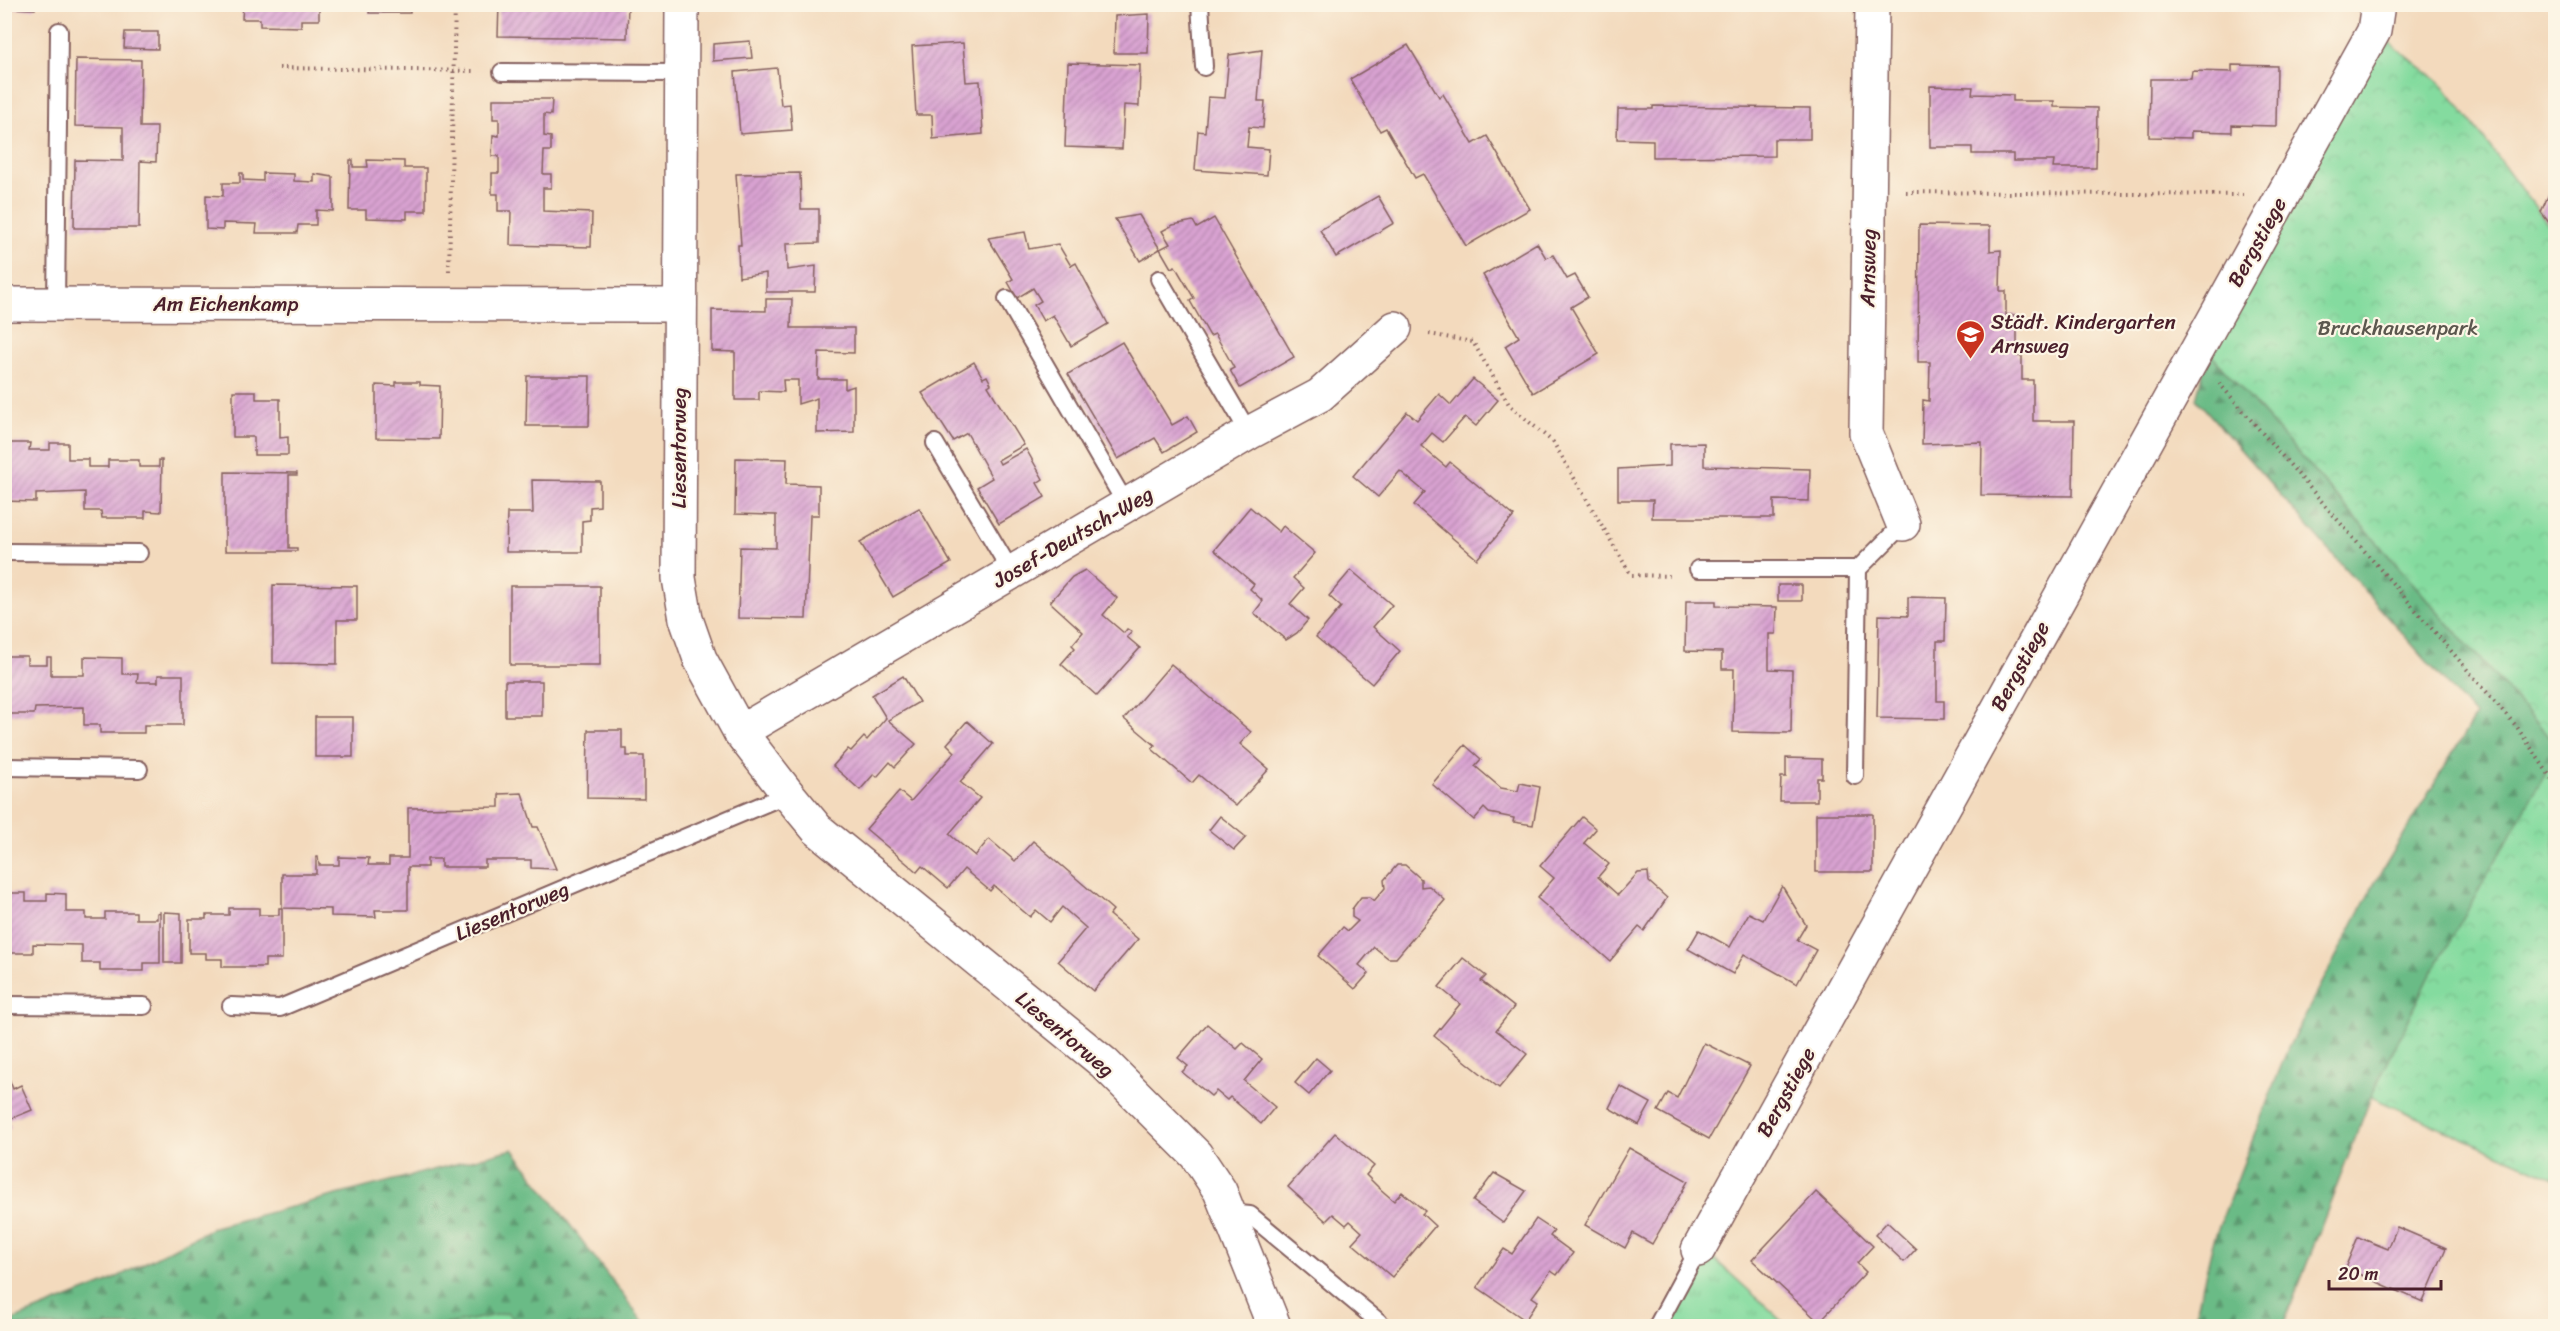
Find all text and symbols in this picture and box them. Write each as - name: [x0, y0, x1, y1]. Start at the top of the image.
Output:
- street label: Bergstiege: [2217, 190, 2298, 294]
- street label: Arnsweg: [1848, 228, 1888, 308]
- street label: Am Eichenkamp: [152, 285, 299, 323]
- place label: Städt. Kindergarten Arnsweg: [1990, 303, 2176, 365]
- park label: Bruckhausenpark: [2318, 309, 2478, 347]
- school or university icon: Städt. Kindergarten Arnsweg: [1954, 318, 1986, 360]
- street label: Liesentorweg: [660, 387, 698, 509]
- street label: Josef-Deutsch-Weg: [984, 475, 1161, 599]
- street label: Bergstiege: [1980, 614, 2061, 718]
- street label: Liesentorweg: [449, 870, 575, 952]
- street label: Liesentorweg: [1006, 981, 1124, 1087]
- street label: Bergstiege: [1746, 1040, 1827, 1144]
- scale bar: [2329, 1253, 2442, 1291]
- text: 20 m: [2338, 1258, 2378, 1290]

